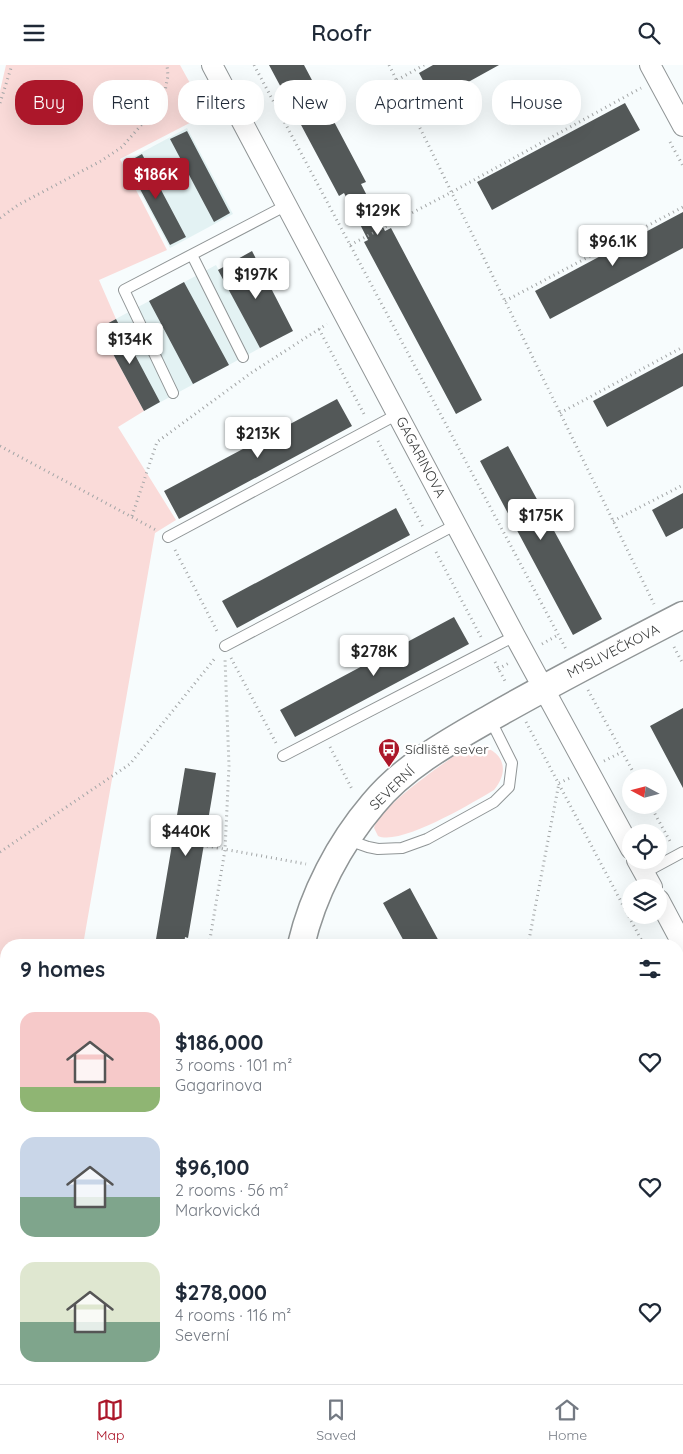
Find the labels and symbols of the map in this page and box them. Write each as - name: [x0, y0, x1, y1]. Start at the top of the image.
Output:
- pin: $186K: [121, 157, 191, 200]
- pin: $129K: [343, 193, 413, 236]
- pin: $96.1K: [572, 225, 654, 267]
- pin: $197K: [221, 257, 291, 300]
- pin: $134K: [95, 323, 165, 365]
- street label: GAGARINOVA: [392, 413, 450, 501]
- pin: $213K: [223, 417, 293, 459]
- pin: $175K: [506, 499, 576, 541]
- street label: MYSLIVEČKOVA: [564, 620, 662, 682]
- pin: $278K: [339, 635, 409, 677]
- bus stop icon: Sídliště sever: [377, 737, 401, 768]
- place label: Sídliště sever: [405, 740, 489, 758]
- street label: SEVERNÍ: [366, 762, 419, 814]
- north arrow: [622, 769, 668, 814]
- pin: $440K: [151, 815, 221, 857]

